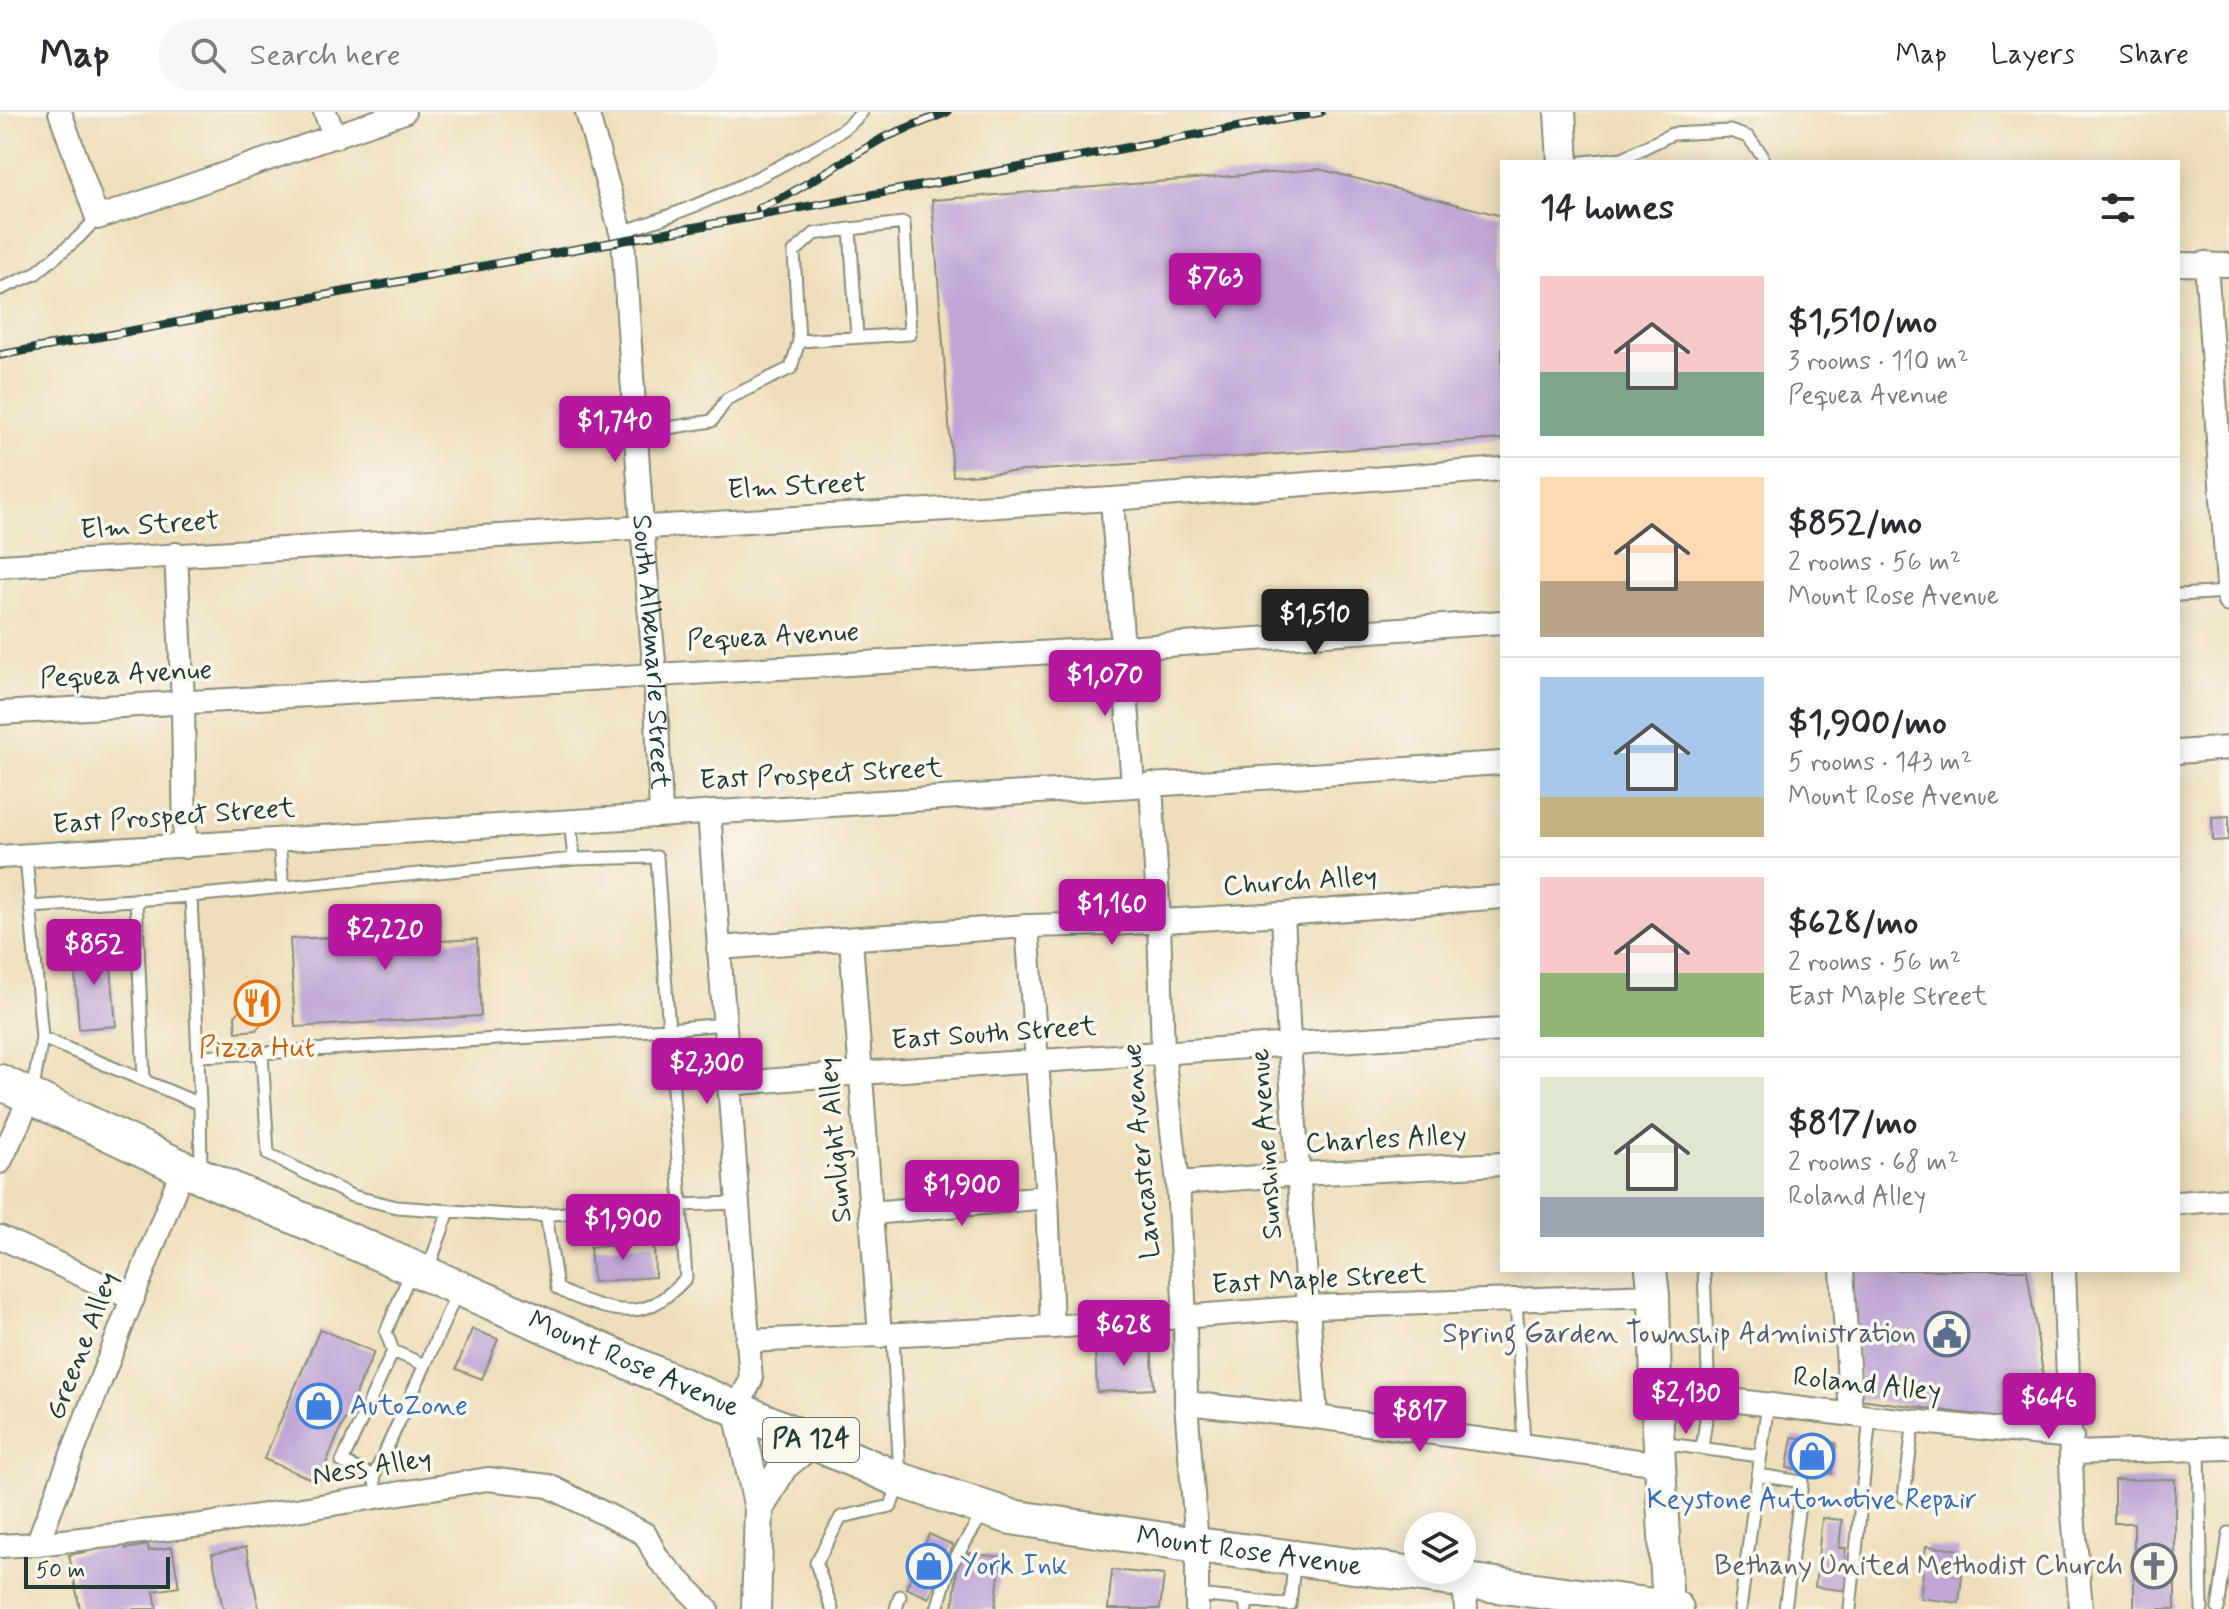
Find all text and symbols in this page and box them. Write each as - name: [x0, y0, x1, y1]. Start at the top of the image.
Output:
- search box: [158, 19, 718, 91]
- text: Map: [40, 31, 110, 80]
- icon: search: [186, 33, 230, 77]
- text: Search here: [250, 36, 401, 75]
- text: Map: [1896, 37, 1947, 74]
- text: Layers: [1991, 37, 2075, 74]
- text: Share: [2119, 37, 2189, 74]
- text: 14 homes: [1540, 186, 1674, 231]
- icon: filters: [2096, 186, 2140, 230]
- pin: $763: [1168, 253, 1262, 321]
- text: $763: [1187, 262, 1243, 296]
- text: $1,510/mo: [1788, 300, 1937, 345]
- icon: home: [1604, 308, 1700, 404]
- text: 3 rooms · 110 m²: [1788, 345, 1969, 379]
- text: Pequea Avenue: [1788, 379, 1948, 413]
- pin: $1,740: [550, 396, 680, 464]
- text: $1,740: [577, 405, 653, 439]
- street label: Elm Street: [727, 465, 867, 509]
- text: $852/mo: [1788, 501, 1922, 546]
- street label: Elm Street: [79, 503, 221, 549]
- icon: home: [1604, 509, 1700, 605]
- street label: South Albemarle Street: [623, 513, 678, 791]
- text: 2 rooms · 56 m²: [1788, 546, 1961, 580]
- text: Mount Rose Avenue: [1788, 580, 1999, 614]
- pin: $1,510: [1250, 589, 1380, 657]
- text: $1,510: [1279, 598, 1351, 632]
- street label: Pequea Avenue: [686, 614, 860, 660]
- pin: $1,070: [1040, 650, 1170, 718]
- street label: Pequea Avenue: [39, 652, 213, 698]
- text: $1,070: [1067, 659, 1143, 693]
- text: $1,900/mo: [1788, 701, 1947, 746]
- icon: home: [1604, 709, 1700, 805]
- text: 5 rooms · 143 m²: [1788, 746, 1972, 780]
- street label: East Prospect Street: [699, 750, 944, 800]
- text: Mount Rose Avenue: [1788, 780, 1999, 814]
- street label: East Prospect Street: [51, 790, 297, 844]
- street label: Church Alley: [1222, 858, 1378, 906]
- pin: $1,160: [1047, 879, 1177, 947]
- text: $1,160: [1077, 888, 1147, 922]
- text: $628/mo: [1788, 901, 1918, 946]
- pin: $2,220: [320, 904, 450, 972]
- icon: home: [1604, 909, 1700, 1005]
- text: $2,220: [346, 913, 424, 947]
- pin: $852: [47, 919, 141, 987]
- text: $852: [64, 928, 124, 962]
- text: 2 rooms · 56 m²: [1788, 946, 1961, 980]
- restaurant icon: Pizza Hut: [233, 979, 281, 1027]
- text: East Maple Street: [1788, 980, 1987, 1014]
- street label: East South Street: [890, 1008, 1098, 1060]
- place label: Pizza Hut: [199, 1030, 315, 1067]
- pin: $2,300: [642, 1038, 772, 1106]
- street label: Lancaster Avenue: [1114, 1042, 1170, 1260]
- text: $2,300: [670, 1047, 744, 1081]
- street label: Sunshine Avenue: [1242, 1047, 1292, 1241]
- street label: Sunlight Alley: [810, 1056, 862, 1224]
- text: $817/mo: [1788, 1101, 1917, 1146]
- icon: home: [1604, 1109, 1700, 1205]
- street label: Charles Alley: [1305, 1117, 1467, 1163]
- text: 2 rooms · 68 m²: [1788, 1146, 1959, 1180]
- pin: $1,900: [897, 1160, 1027, 1228]
- text: $1,900: [923, 1169, 1001, 1203]
- text: Roland Alley: [1788, 1180, 1926, 1214]
- pin: $1,900: [558, 1194, 688, 1262]
- text: $1,900: [584, 1203, 662, 1237]
- street label: East Maple Street: [1211, 1256, 1428, 1304]
- street label: Greene Alley: [38, 1267, 128, 1425]
- pin: $628: [1077, 1300, 1171, 1368]
- street label: Mount Rose Avenue: [522, 1302, 746, 1427]
- text: $628: [1096, 1309, 1152, 1343]
- public building icon: Spring Garden Township Administration: [1923, 1310, 1971, 1358]
- place label: Spring Garden Township Administration: [1442, 1316, 1916, 1356]
- street label: Roland Alley: [1791, 1359, 1943, 1411]
- pin: $2,130: [1621, 1368, 1751, 1436]
- pin: $646: [2002, 1373, 2096, 1441]
- text: $2,130: [1651, 1377, 1721, 1411]
- shop icon: AutoZone: [295, 1382, 343, 1430]
- text: $646: [2021, 1382, 2077, 1416]
- pin: $817: [1373, 1386, 1467, 1454]
- place label: AutoZone: [350, 1388, 468, 1425]
- text: $817: [1392, 1395, 1448, 1429]
- road number: PA 124: [763, 1418, 859, 1462]
- shop icon: Keystone Automotive Repair: [1788, 1432, 1836, 1480]
- street label: Ness Alley: [310, 1440, 434, 1496]
- place label: Keystone Automotive Repair: [1647, 1482, 1977, 1519]
- map controls: [1404, 1512, 1476, 1584]
- button: layers: [1404, 1512, 1476, 1584]
- street label: Mount Rose Avenue: [1134, 1518, 1364, 1585]
- shop icon: York Ink: [905, 1542, 953, 1590]
- church icon: Bethany United Methodist Church: [2130, 1542, 2178, 1590]
- place label: York Ink: [960, 1548, 1068, 1585]
- place label: Bethany United Methodist Church: [1714, 1548, 2123, 1585]
- scale bar: [24, 1553, 170, 1589]
- text: 50 m: [36, 1557, 85, 1585]

